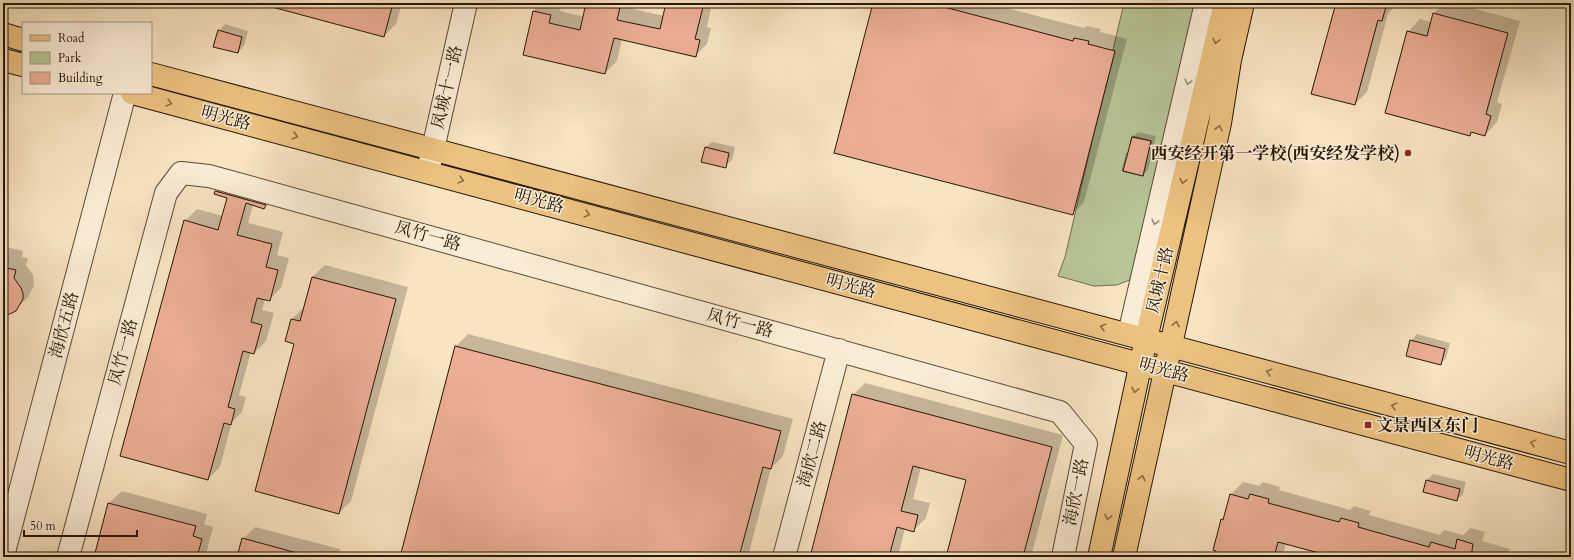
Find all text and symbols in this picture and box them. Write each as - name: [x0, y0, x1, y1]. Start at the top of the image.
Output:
- legend: [22, 22, 152, 94]
- text: Road: [58, 30, 85, 46]
- one-way arrow: [1213, 38, 1221, 44]
- street label: 凤城十一路: [426, 43, 468, 131]
- text: Park: [58, 50, 82, 66]
- text: Building: [58, 70, 103, 86]
- one-way arrow: [1184, 79, 1192, 85]
- one-way arrow: [165, 98, 172, 107]
- street label: 明光路: [198, 100, 254, 136]
- one-way arrow: [1215, 125, 1223, 131]
- one-way arrow: [291, 131, 298, 140]
- place label: 西安经开第一学校(西安经发学校): [1150, 142, 1400, 165]
- marker: 西安经开第一学校(西安经发学校): [1403, 148, 1413, 158]
- one-way arrow: [458, 176, 464, 184]
- one-way arrow: [1180, 178, 1188, 184]
- street label: 明光路: [511, 183, 567, 219]
- one-way arrow: [583, 210, 590, 218]
- street label: 凤竹一路: [392, 216, 464, 256]
- one-way arrow: [1152, 219, 1160, 225]
- street label: 凤城十路: [1141, 244, 1179, 316]
- street label: 明光路: [823, 268, 879, 304]
- street label: 海欣五路: [44, 289, 84, 361]
- street label: 凤竹一路: [704, 303, 776, 343]
- street label: 凤竹一路: [103, 316, 143, 388]
- one-way arrow: [1171, 320, 1179, 327]
- one-way arrow: [1099, 323, 1106, 332]
- street label: 明光路: [1136, 352, 1192, 388]
- one-way arrow: [1265, 368, 1272, 377]
- one-way arrow: [1131, 386, 1139, 393]
- one-way arrow: [1391, 402, 1398, 411]
- place label: 文景西区东门: [1376, 414, 1478, 437]
- street label: 海欣二路: [792, 418, 832, 490]
- marker: 文景西区东门: [1363, 420, 1373, 430]
- one-way arrow: [1530, 439, 1537, 448]
- street label: 明光路: [1461, 440, 1517, 476]
- street label: 海欣一路: [1058, 456, 1094, 528]
- one-way arrow: [1138, 475, 1146, 481]
- scale bar: [24, 512, 137, 538]
- one-way arrow: [1104, 513, 1112, 520]
- text: 50 m: [30, 518, 57, 534]

